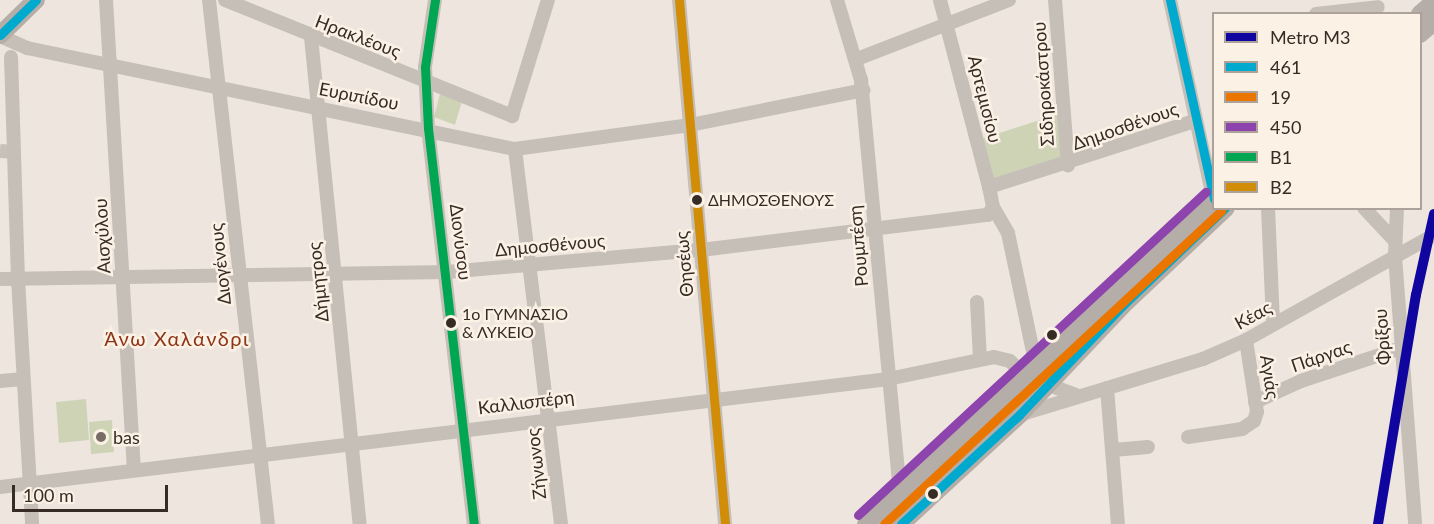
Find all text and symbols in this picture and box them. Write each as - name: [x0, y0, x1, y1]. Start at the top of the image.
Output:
- street label: Ηρακλέους: [312, 10, 404, 62]
- legend: [1212, 12, 1422, 210]
- street label: Σιδηροκάστρου: [1028, 21, 1058, 147]
- text: Metro Μ3: [1270, 26, 1350, 48]
- street label: Αρτεμισίου: [964, 53, 1006, 145]
- text: 461: [1270, 56, 1301, 78]
- street label: Ευριπίδου: [317, 78, 401, 114]
- text: 19: [1270, 86, 1291, 108]
- street label: Δημοσθένους: [1069, 98, 1181, 154]
- text: 450: [1270, 116, 1301, 138]
- text: Β1: [1270, 146, 1292, 168]
- text: Β2: [1270, 176, 1292, 198]
- place label: ΔΗΜΟΣΘΕΝΟΥΣ: [708, 190, 834, 210]
- marker: ΔΗΜΟΣΘΕΝΟΥΣ: [691, 194, 703, 206]
- street label: Αισχύλου: [89, 198, 115, 274]
- street label: Διονύσου: [446, 203, 476, 281]
- street label: Ρουμπέση: [844, 204, 872, 288]
- street label: Διογένους: [205, 222, 235, 306]
- street label: Δημοσθένους: [494, 229, 606, 261]
- street label: Θησέως: [670, 230, 698, 298]
- street label: Δήμητρος: [303, 241, 333, 323]
- street label: Κέας: [1231, 296, 1275, 334]
- place label: 1ο ΓΥΜΝΑΣΙΟ & ΛΥΚΕΙΟ: [462, 304, 568, 342]
- street label: Φρίξου: [1369, 308, 1395, 366]
- marker: 1ο ΓΥΜΝΑΣΙΟ & ΛΥΚΕΙΟ: [445, 317, 457, 329]
- district label: Άνω Χαλάνδρι: [104, 326, 250, 350]
- unlabelled marker: [1046, 329, 1058, 341]
- street label: Πάργας: [1288, 336, 1354, 376]
- street label: Αγιάς: [1256, 353, 1284, 401]
- street label: Καλλισπέρη: [477, 385, 575, 419]
- place label: bas: [113, 426, 140, 448]
- street label: Ζήνωνος: [522, 427, 550, 501]
- marker: bas: [94, 430, 108, 444]
- scale bar: [15, 473, 171, 511]
- text: 100 m: [23, 484, 74, 506]
- unlabelled marker: [927, 488, 939, 500]

